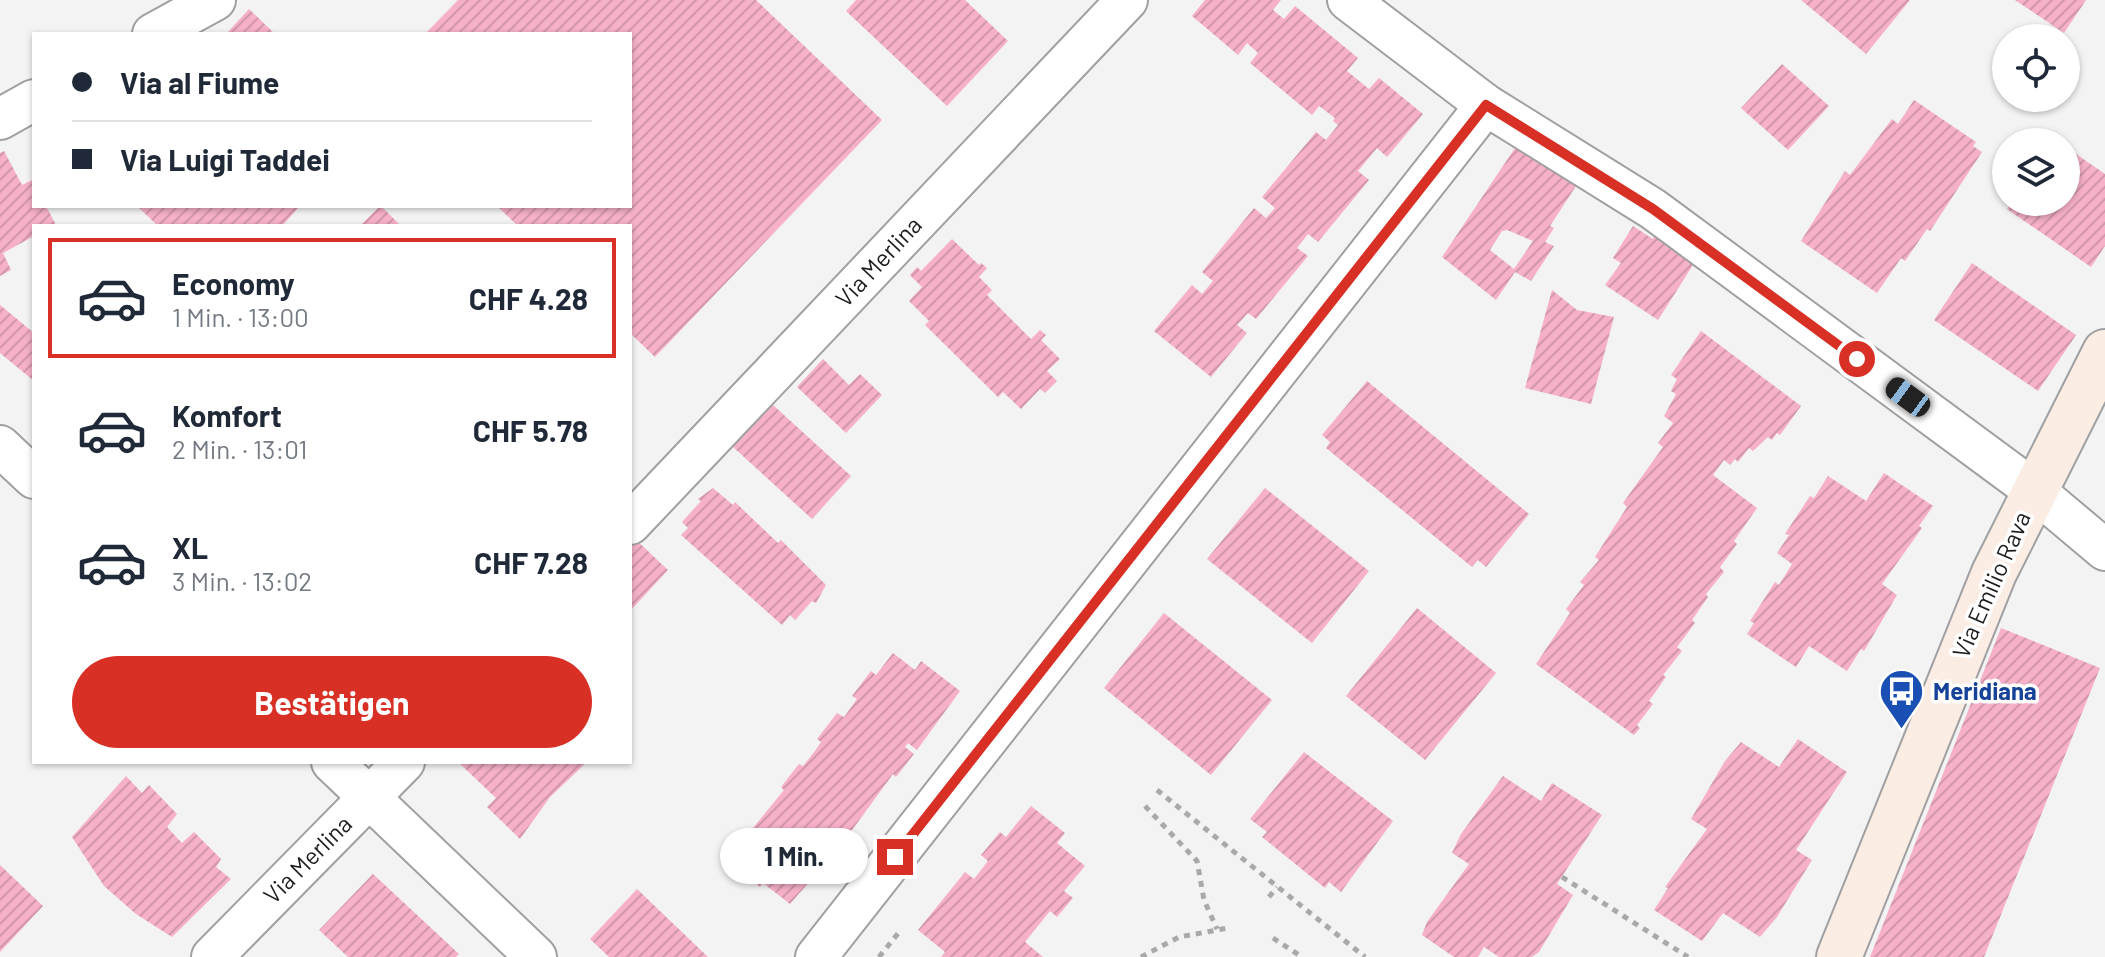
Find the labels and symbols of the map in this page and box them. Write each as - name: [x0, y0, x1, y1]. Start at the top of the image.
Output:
- street label: Via Merlina: [829, 210, 927, 312]
- route start: [1839, 341, 1875, 377]
- car: [1882, 373, 1934, 421]
- street label: Via Emilio Rava: [1945, 507, 2036, 662]
- bus stop icon: Meridiana: [1878, 668, 1926, 731]
- place label: Meridiana: [1933, 676, 2037, 705]
- street label: Via Merlina: [257, 809, 357, 909]
- callout: 1 Min.: [719, 829, 867, 885]
- route end: [877, 839, 913, 875]

